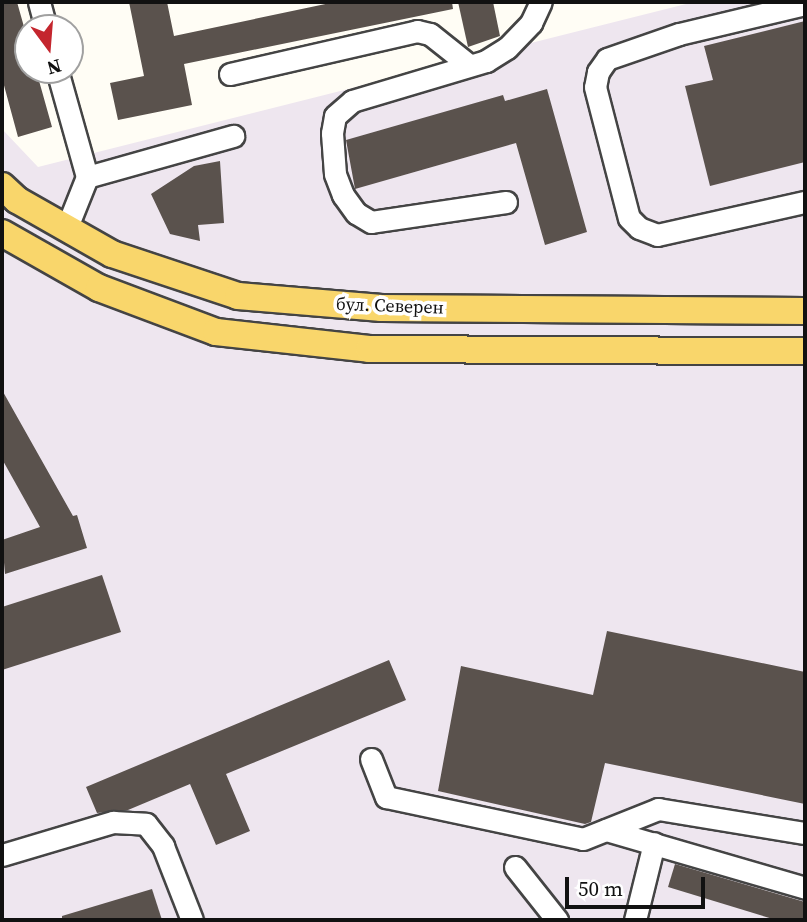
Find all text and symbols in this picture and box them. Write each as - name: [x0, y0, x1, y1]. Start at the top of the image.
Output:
- north arrow: [14, 14, 84, 84]
- text: N: [44, 53, 64, 82]
- street label: бул. Северен: [336, 293, 444, 319]
- scale bar: [569, 862, 709, 906]
- text: 50 m: [578, 874, 623, 903]

